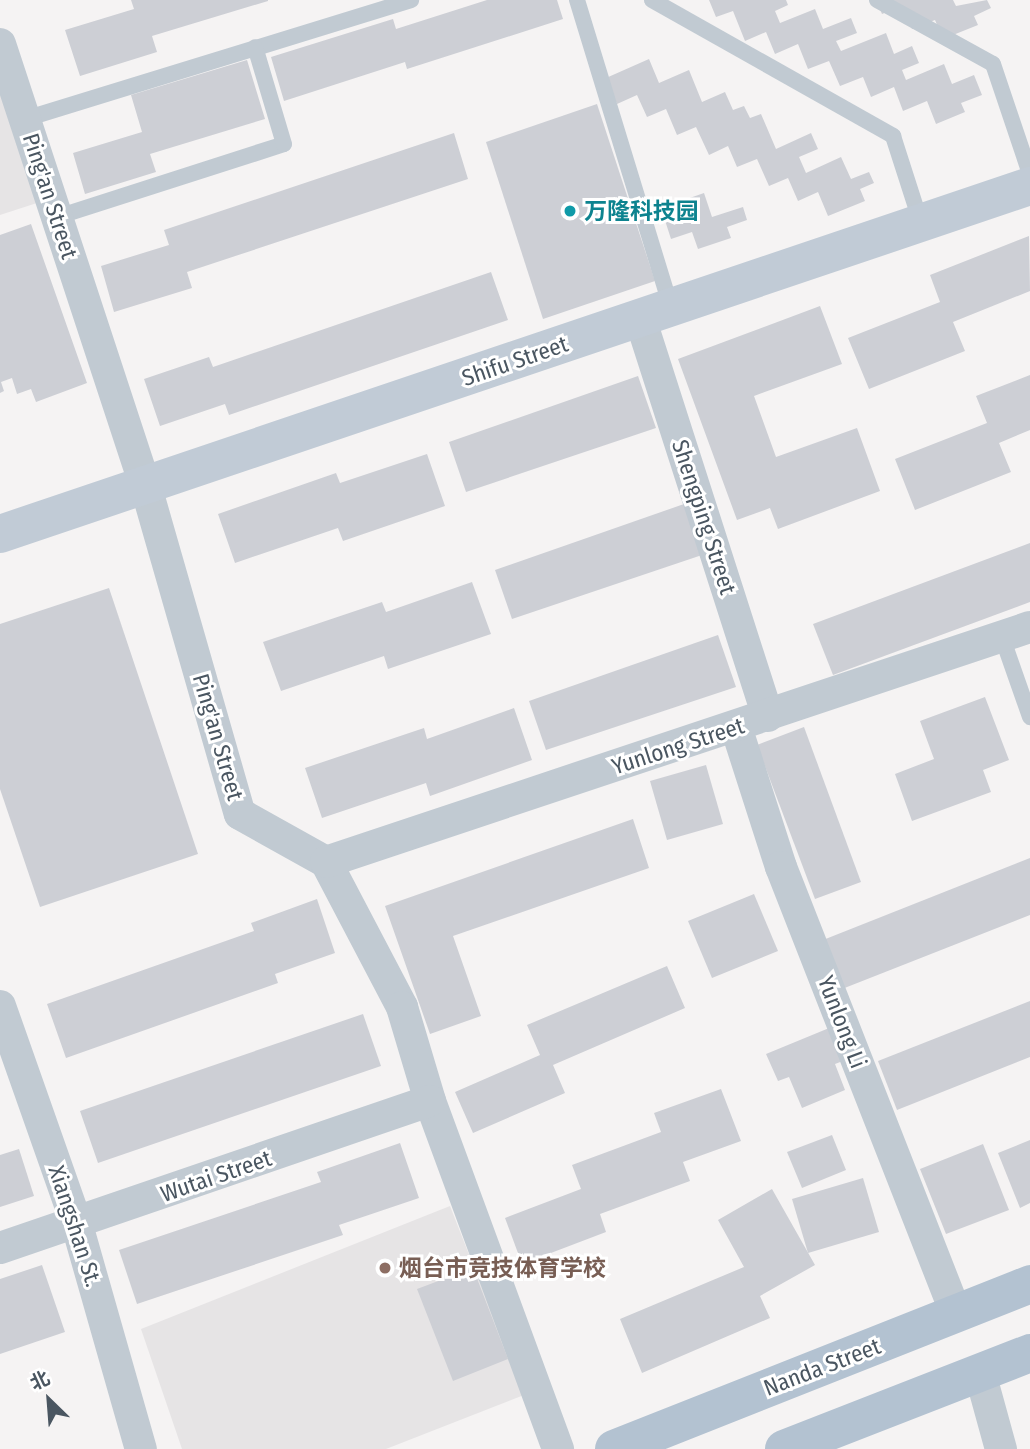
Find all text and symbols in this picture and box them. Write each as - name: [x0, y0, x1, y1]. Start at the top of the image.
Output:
- street label: Ping'an Street: [17, 130, 83, 262]
- place label: 万隆科技园: [584, 197, 699, 225]
- marker: 万隆科技园: [562, 203, 578, 219]
- street label: Shifu Street: [458, 330, 572, 392]
- street label: Shengping Street: [666, 436, 742, 598]
- street label: Ping'an Street: [187, 671, 249, 803]
- street label: Yunlong Street: [608, 712, 748, 780]
- street label: Yunlong Li: [812, 972, 872, 1072]
- street label: Wutai Street: [157, 1144, 275, 1208]
- street label: Xiangshan St.: [42, 1162, 108, 1290]
- place label: 烟台市竞技体育学校: [399, 1254, 606, 1282]
- marker: 烟台市竞技体育学校: [377, 1260, 393, 1276]
- street label: Nanda Street: [760, 1332, 884, 1402]
- north arrow: [14, 1365, 84, 1435]
- text: 北: [26, 1366, 53, 1395]

